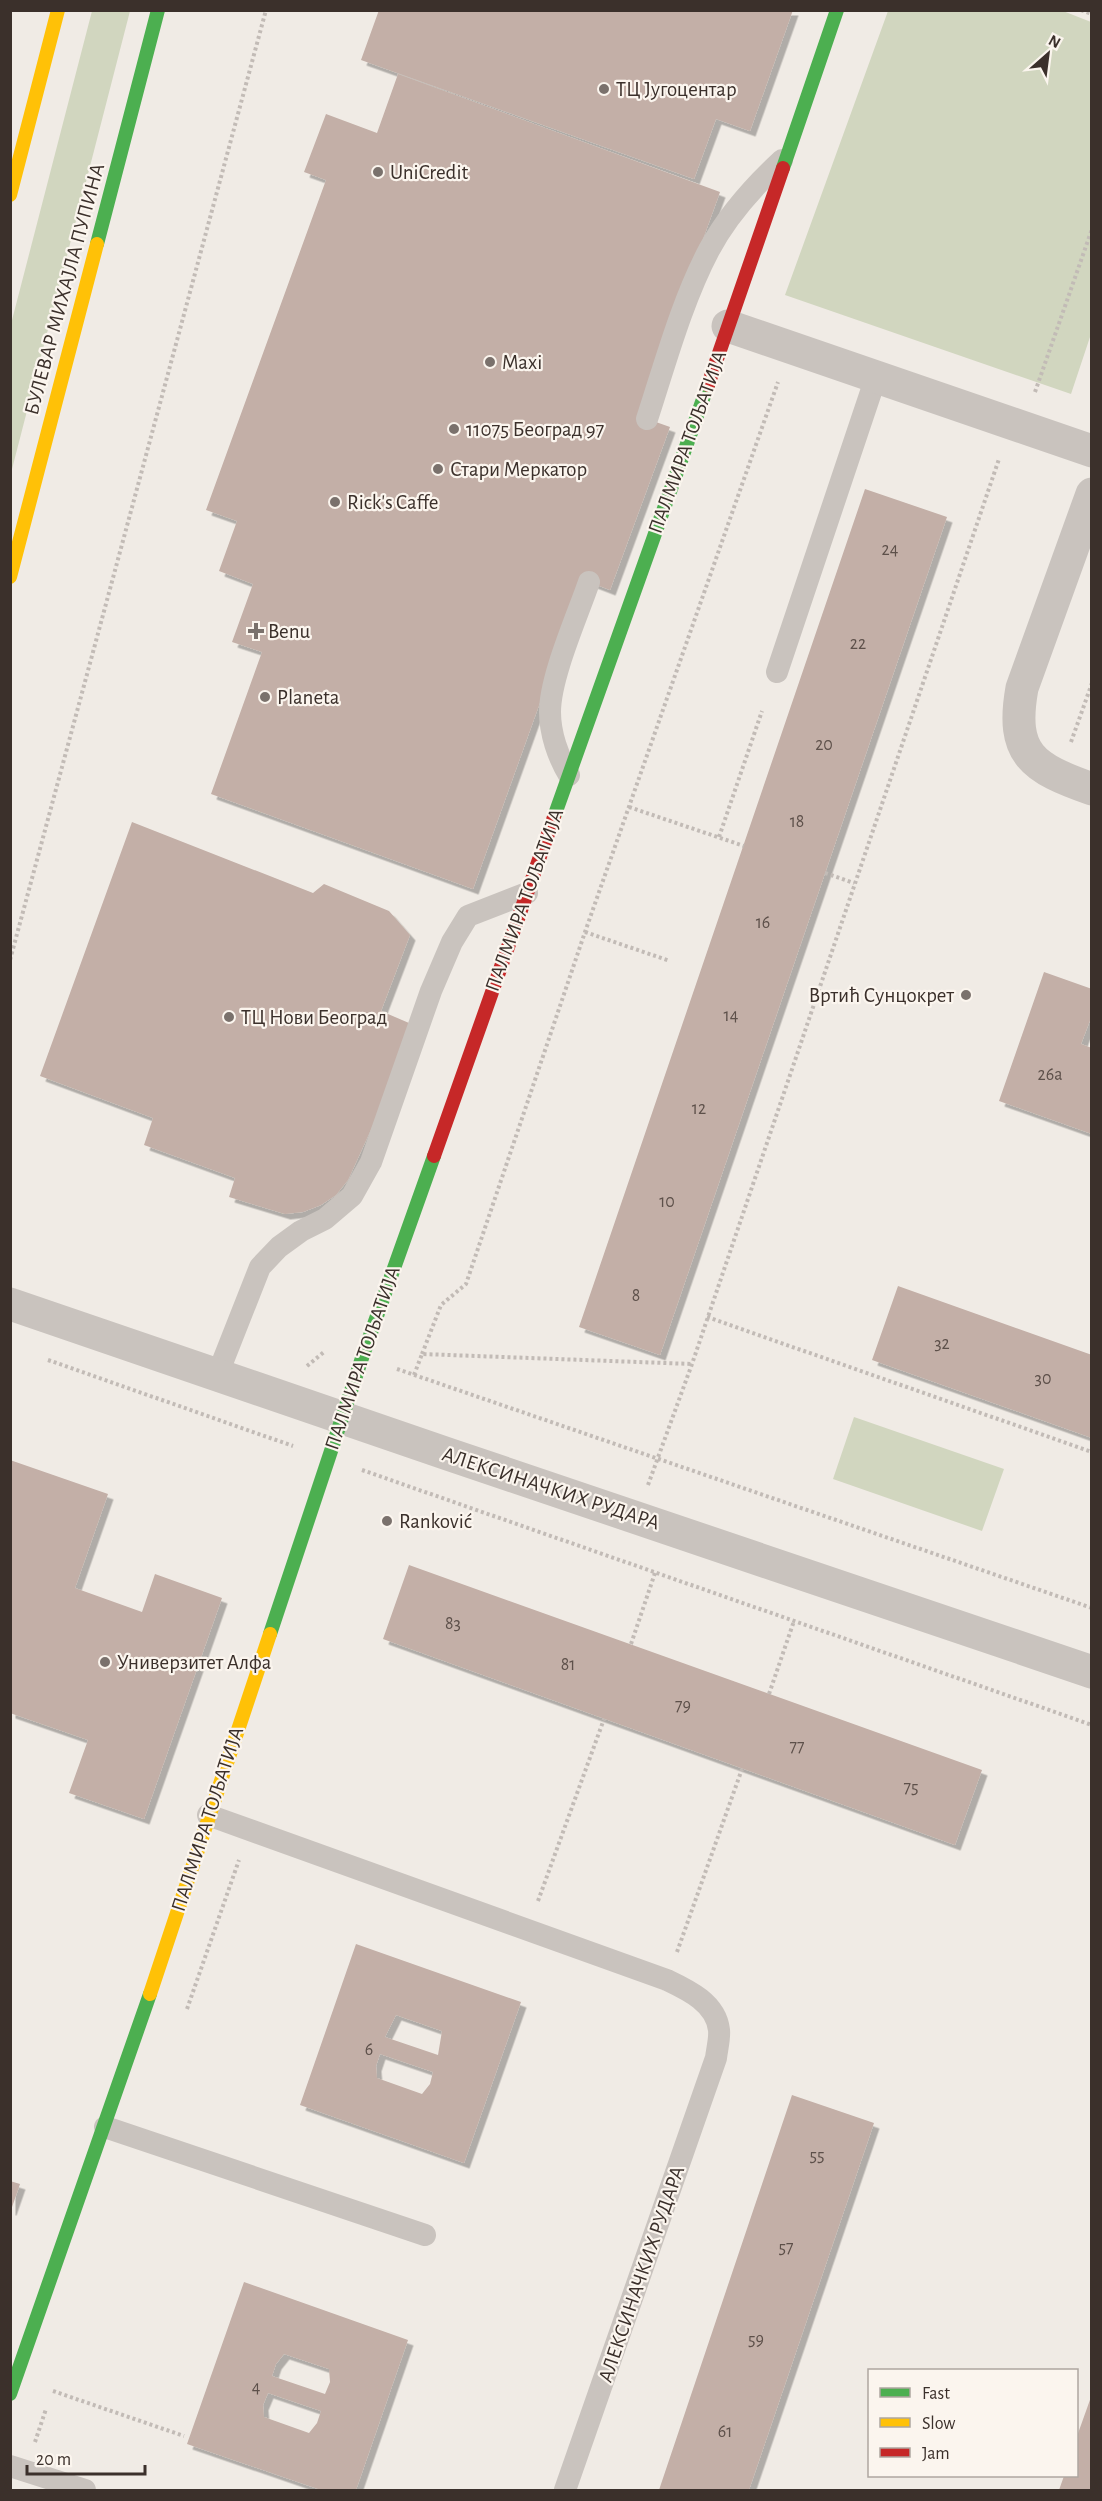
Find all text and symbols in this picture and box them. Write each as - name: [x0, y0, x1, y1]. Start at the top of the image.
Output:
- north arrow: [1018, 24, 1078, 84]
- text: N: [1046, 32, 1063, 51]
- place label: ТЦ Југоцентар: [616, 79, 737, 100]
- marker: ТЦ Југоцентар: [597, 82, 611, 96]
- street label: БУЛЕВАР МИХАЈЛА ПУПИНА: [21, 161, 108, 417]
- place label: UniCredit: [390, 162, 469, 183]
- marker: UniCredit: [371, 165, 385, 179]
- street label: ПАЛМИРА ТОЉАТИЈА: [645, 348, 730, 536]
- place label: Maxi: [502, 352, 542, 373]
- marker: Maxi: [483, 355, 497, 369]
- place label: 11075 Београд 97: [466, 419, 605, 440]
- marker: 11075 Београд 97: [447, 422, 461, 436]
- place label: Стари Меркатор: [450, 459, 587, 480]
- marker: Стари Меркатор: [431, 462, 445, 476]
- place label: Rick's Caffe: [347, 492, 439, 513]
- marker: Rick's Caffe: [328, 495, 342, 509]
- house number: 24: [882, 541, 899, 559]
- place label: Benu: [268, 621, 311, 642]
- marker: Benu: [249, 624, 263, 638]
- house number: 22: [850, 635, 866, 653]
- place label: Planeta: [277, 687, 340, 708]
- marker: Planeta: [258, 690, 272, 704]
- house number: 20: [815, 736, 833, 754]
- street label: ПАЛМИРА ТОЉАТИЈА: [482, 806, 567, 994]
- house number: 18: [790, 813, 804, 831]
- house number: 16: [756, 914, 770, 932]
- place label: Вртић Сунцокрет: [808, 985, 954, 1006]
- marker: Вртић Сунцокрет: [959, 988, 973, 1002]
- place label: ТЦ Нови Београд: [241, 1007, 387, 1028]
- house number: 14: [724, 1007, 739, 1025]
- marker: ТЦ Нови Београд: [222, 1010, 236, 1024]
- house number: 26a: [1038, 1066, 1062, 1084]
- house number: 12: [692, 1100, 706, 1118]
- house number: 10: [659, 1193, 675, 1211]
- street label: ПАЛМИРА ТОЉАТИЈА: [321, 1264, 404, 1453]
- house number: 8: [632, 1287, 640, 1305]
- house number: 32: [934, 1335, 950, 1353]
- house number: 30: [1035, 1370, 1051, 1388]
- street label: АЛЕКСИНАЧКИХ РУДАРА: [440, 1443, 662, 1534]
- place label: Ranković: [399, 1511, 472, 1532]
- marker: Ranković: [380, 1514, 394, 1528]
- house number: 83: [445, 1615, 461, 1633]
- place label: Универзитет Алфа: [117, 1652, 272, 1673]
- marker: Универзитет Алфа: [98, 1655, 112, 1669]
- house number: 81: [561, 1656, 575, 1674]
- house number: 79: [675, 1697, 691, 1715]
- street label: ПАЛМИРА ТОЉАТИЈА: [168, 1724, 247, 1914]
- house number: 77: [789, 1738, 805, 1756]
- house number: 75: [903, 1779, 919, 1797]
- house number: 6: [365, 2041, 373, 2059]
- house number: 55: [809, 2147, 825, 2165]
- street label: АЛЕКСИНАЧКИХ РУДАРА: [595, 2163, 688, 2385]
- house number: 57: [778, 2239, 794, 2257]
- house number: 59: [748, 2331, 764, 2349]
- legend: [868, 2369, 1078, 2477]
- house number: 4: [252, 2379, 261, 2397]
- text: Fast: [922, 2385, 950, 2403]
- text: Slow: [922, 2415, 955, 2433]
- house number: 61: [718, 2423, 732, 2441]
- scale bar: [27, 2438, 146, 2476]
- text: Jam: [922, 2445, 950, 2463]
- text: 20 m: [36, 2451, 71, 2469]

